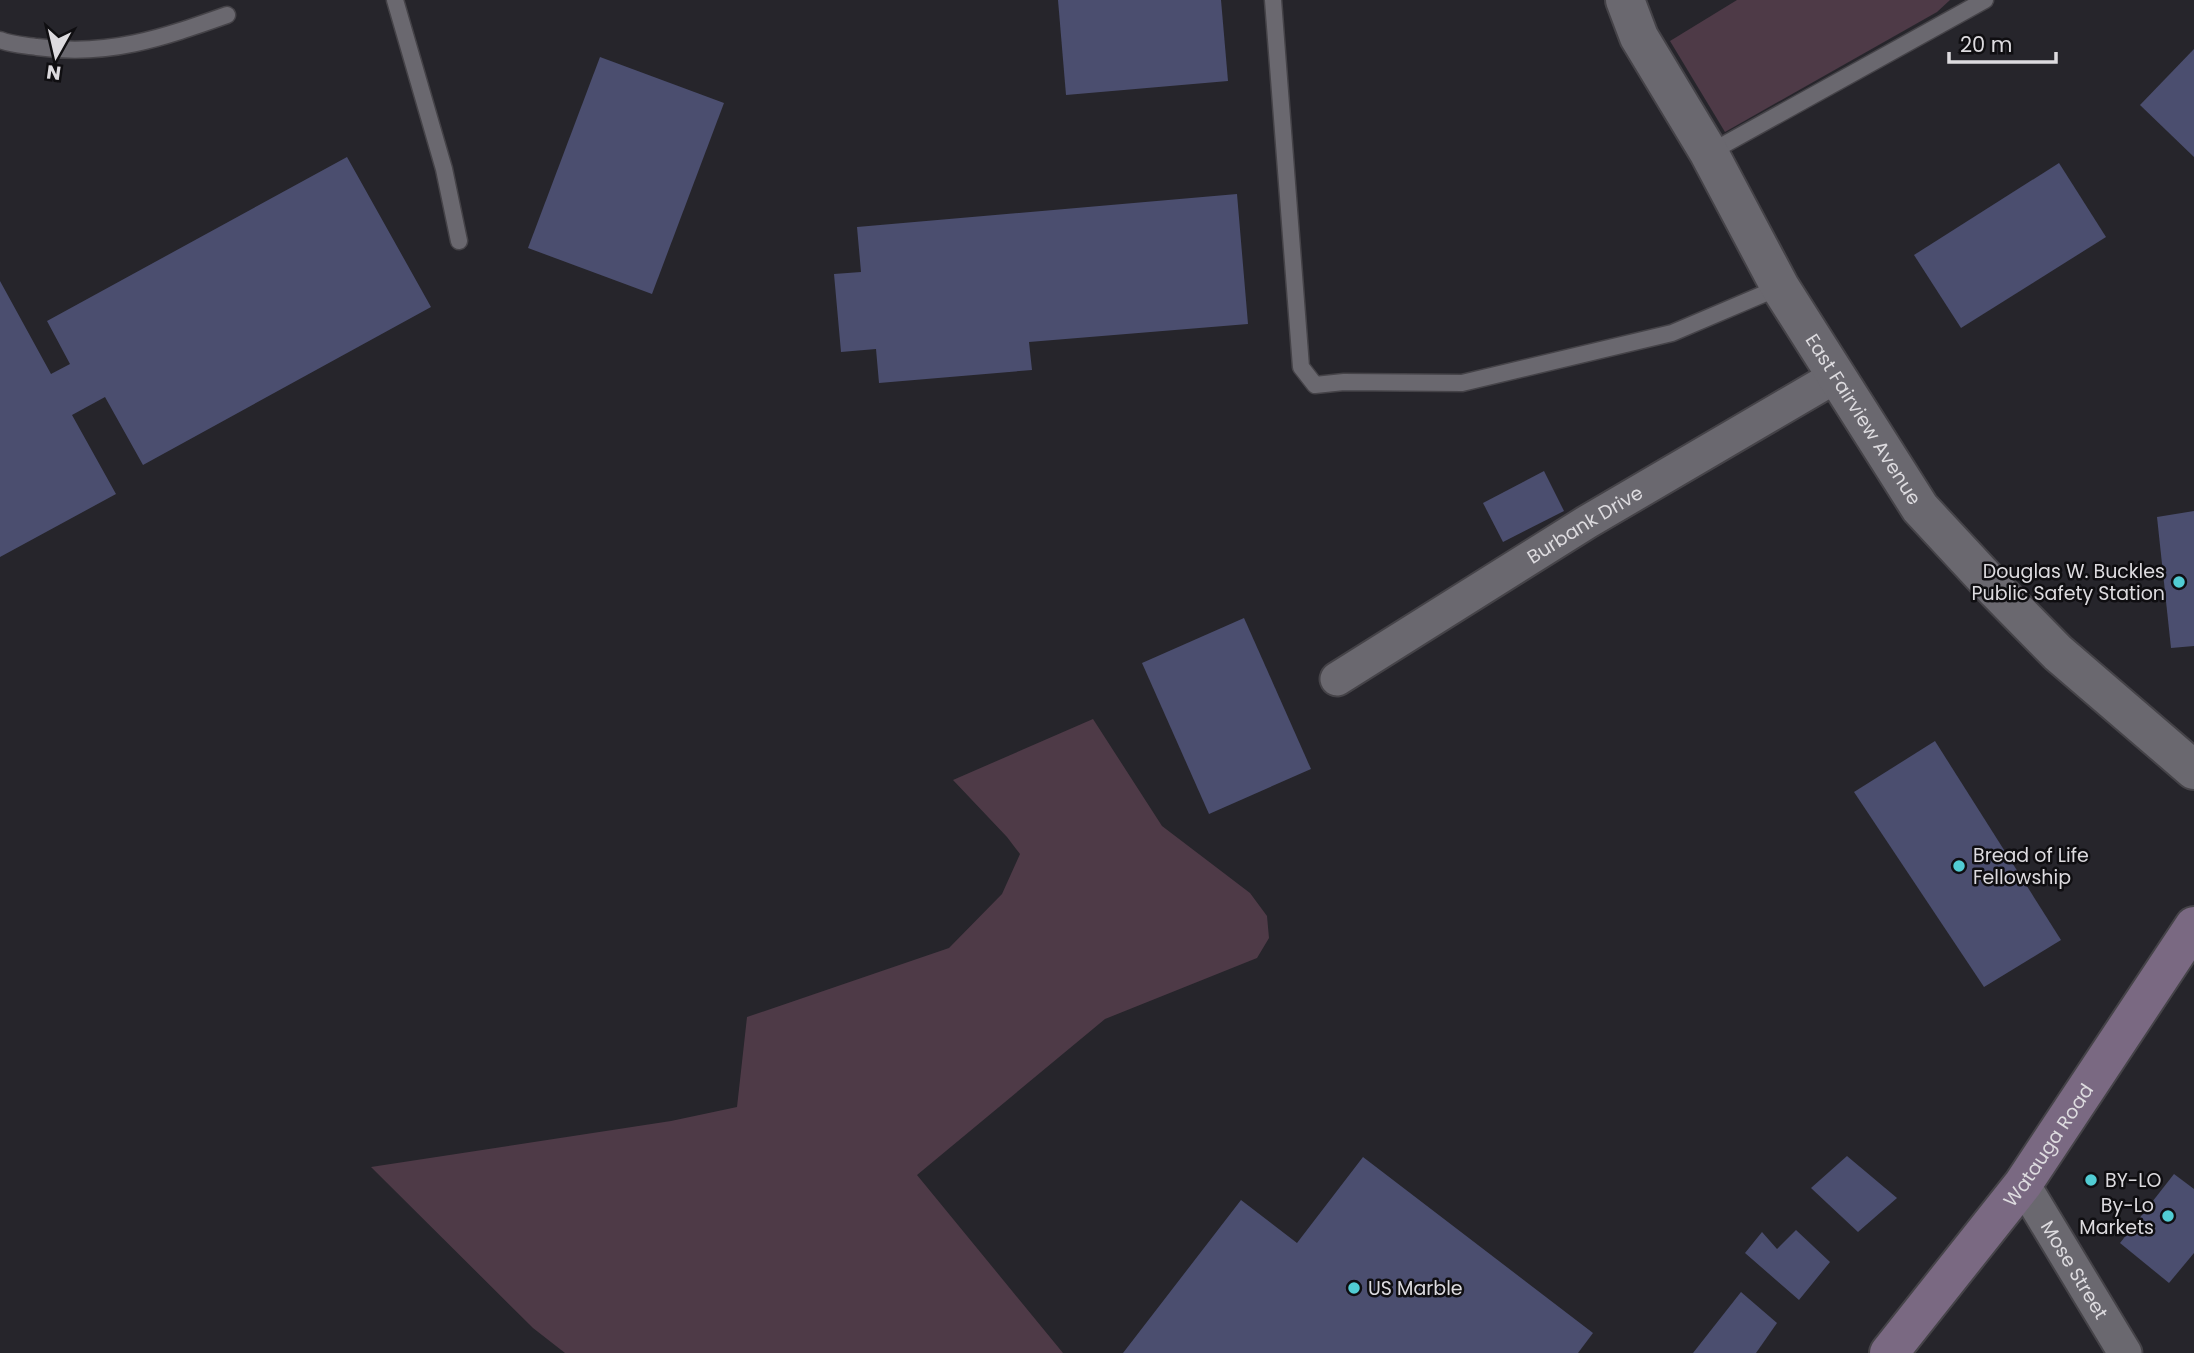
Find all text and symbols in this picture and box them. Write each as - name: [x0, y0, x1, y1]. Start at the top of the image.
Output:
- north arrow: [21, 21, 91, 91]
- scale bar: [1949, 21, 2056, 65]
- text: 20 m: [1960, 30, 2013, 59]
- text: N: [45, 58, 63, 87]
- street label: East Fairview Avenue: [1799, 328, 1928, 510]
- street label: Burbank Drive: [1522, 479, 1648, 570]
- place label: Douglas W. Buckles Public Safety Station: [1972, 558, 2165, 607]
- marker: Douglas W. Buckles Public Safety Station: [2171, 574, 2187, 590]
- place label: Bread of Life Fellowship: [1973, 842, 2089, 891]
- marker: Bread of Life Fellowship: [1951, 858, 1967, 874]
- street label: Watauga Road: [1997, 1078, 2100, 1213]
- place label: BY-LO: [2105, 1167, 2161, 1194]
- marker: BY-LO: [2083, 1172, 2099, 1188]
- place label: By-Lo Markets: [2079, 1192, 2154, 1241]
- marker: By-Lo Markets: [2160, 1208, 2176, 1224]
- street label: Mose Street: [2034, 1215, 2115, 1324]
- place label: US Marble: [1368, 1275, 1463, 1302]
- marker: US Marble: [1346, 1280, 1362, 1296]

